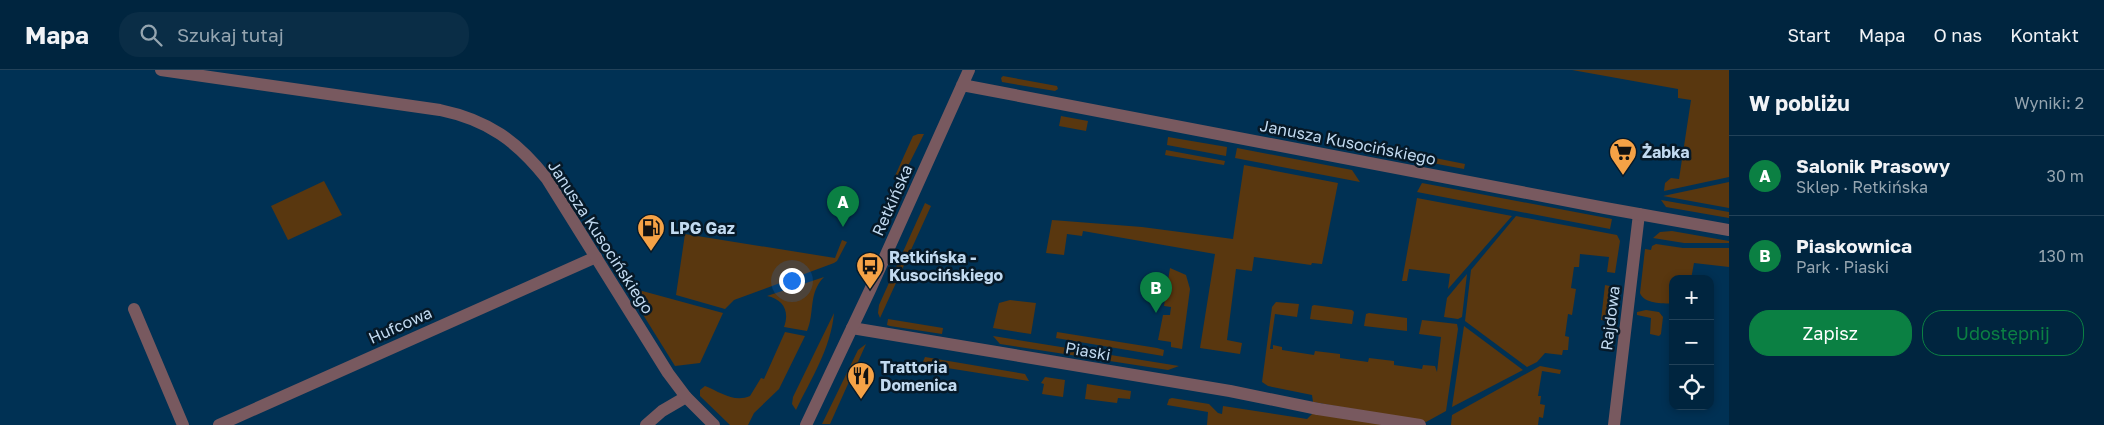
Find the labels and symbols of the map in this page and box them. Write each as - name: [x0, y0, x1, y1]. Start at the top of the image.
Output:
- street label: Janusza Kusocińskiego: [1258, 115, 1438, 169]
- supermarket icon: Żabka: [1608, 137, 1638, 176]
- place label: Żabka: [1642, 142, 1690, 162]
- street label: Janusza Kusocińskiego: [544, 156, 658, 318]
- street label: Retkińska: [867, 161, 917, 239]
- pin: A: [827, 186, 859, 227]
- fuel station icon: LPG Gaz: [636, 213, 666, 252]
- place label: LPG Gaz: [670, 218, 735, 238]
- place label: Retkińska - Kusocińskiego: [889, 247, 1004, 285]
- bus stop icon: Retkińska - Kusocińskiego: [855, 251, 885, 290]
- your location: [779, 268, 805, 294]
- pin: B: [1140, 272, 1172, 313]
- street label: Rajdowa: [1596, 285, 1624, 351]
- street label: Hufcowa: [365, 302, 435, 348]
- street label: Piaski: [1064, 337, 1112, 365]
- place label: Trattoria Domenica: [880, 357, 957, 395]
- restaurant icon: Trattoria Domenica: [846, 361, 876, 400]

